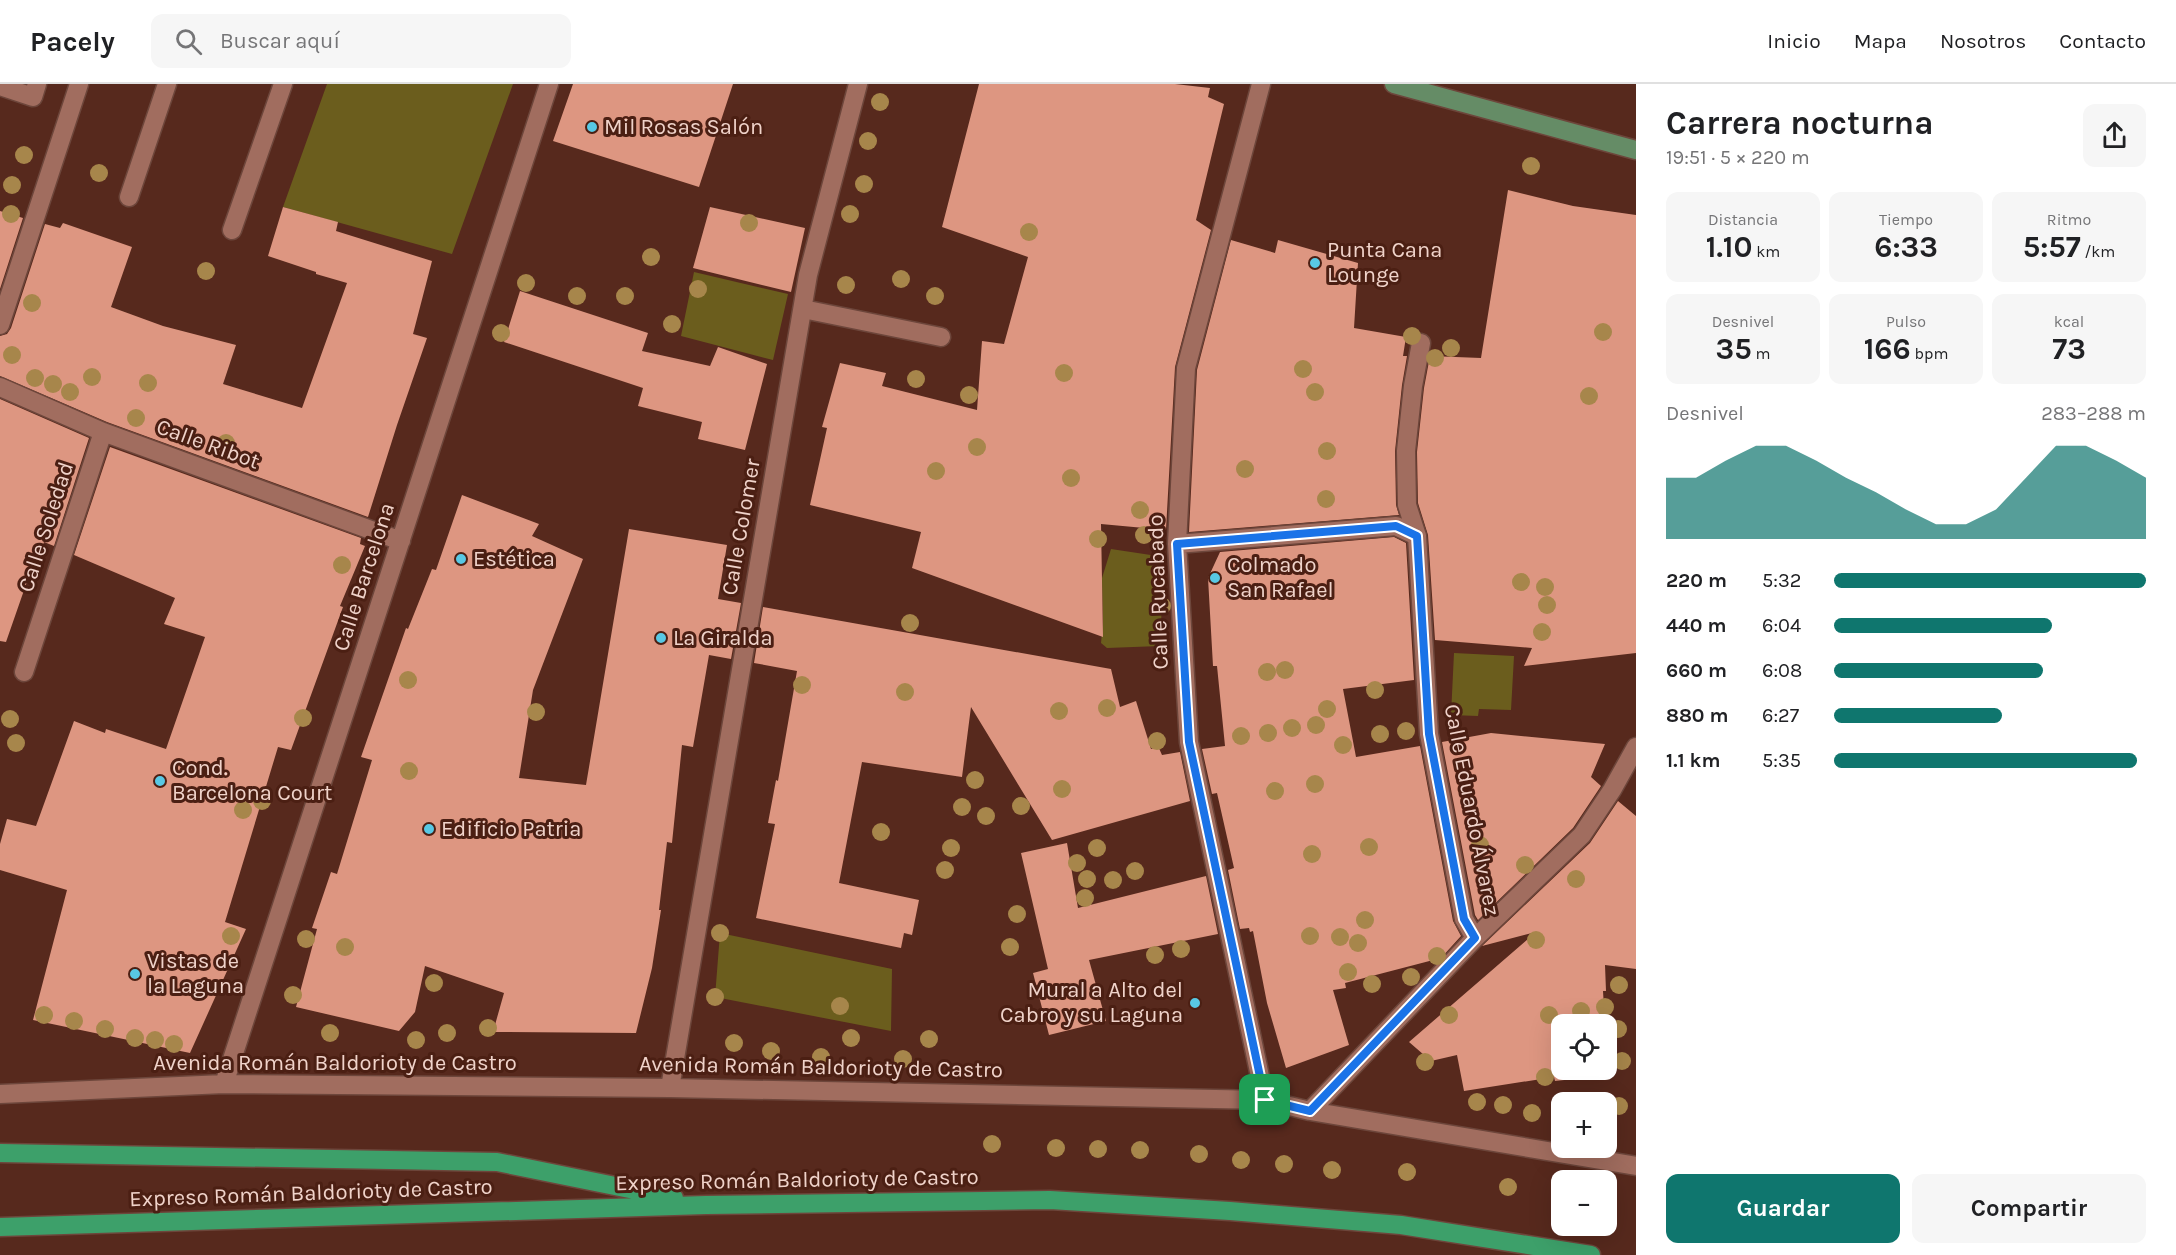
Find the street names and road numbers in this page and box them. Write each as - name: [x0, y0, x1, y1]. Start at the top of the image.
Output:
- street label: Calle Ribot: [153, 413, 263, 475]
- street label: Calle Colomer: [716, 457, 766, 597]
- street label: Calle Soledad: [13, 459, 79, 595]
- street label: Calle Barcelona: [328, 500, 400, 654]
- street label: Calle Rucabado: [1142, 514, 1174, 670]
- street label: Calle Eduardo Álvarez: [1439, 702, 1506, 918]
- street label: Avenida Román Baldorioty de Castro: [153, 1050, 517, 1076]
- street label: Avenida Román Baldorioty de Castro: [639, 1051, 1003, 1083]
- street label: Expreso Román Baldorioty de Castro: [615, 1164, 979, 1196]
- street label: Expreso Román Baldorioty de Castro: [129, 1174, 493, 1212]

